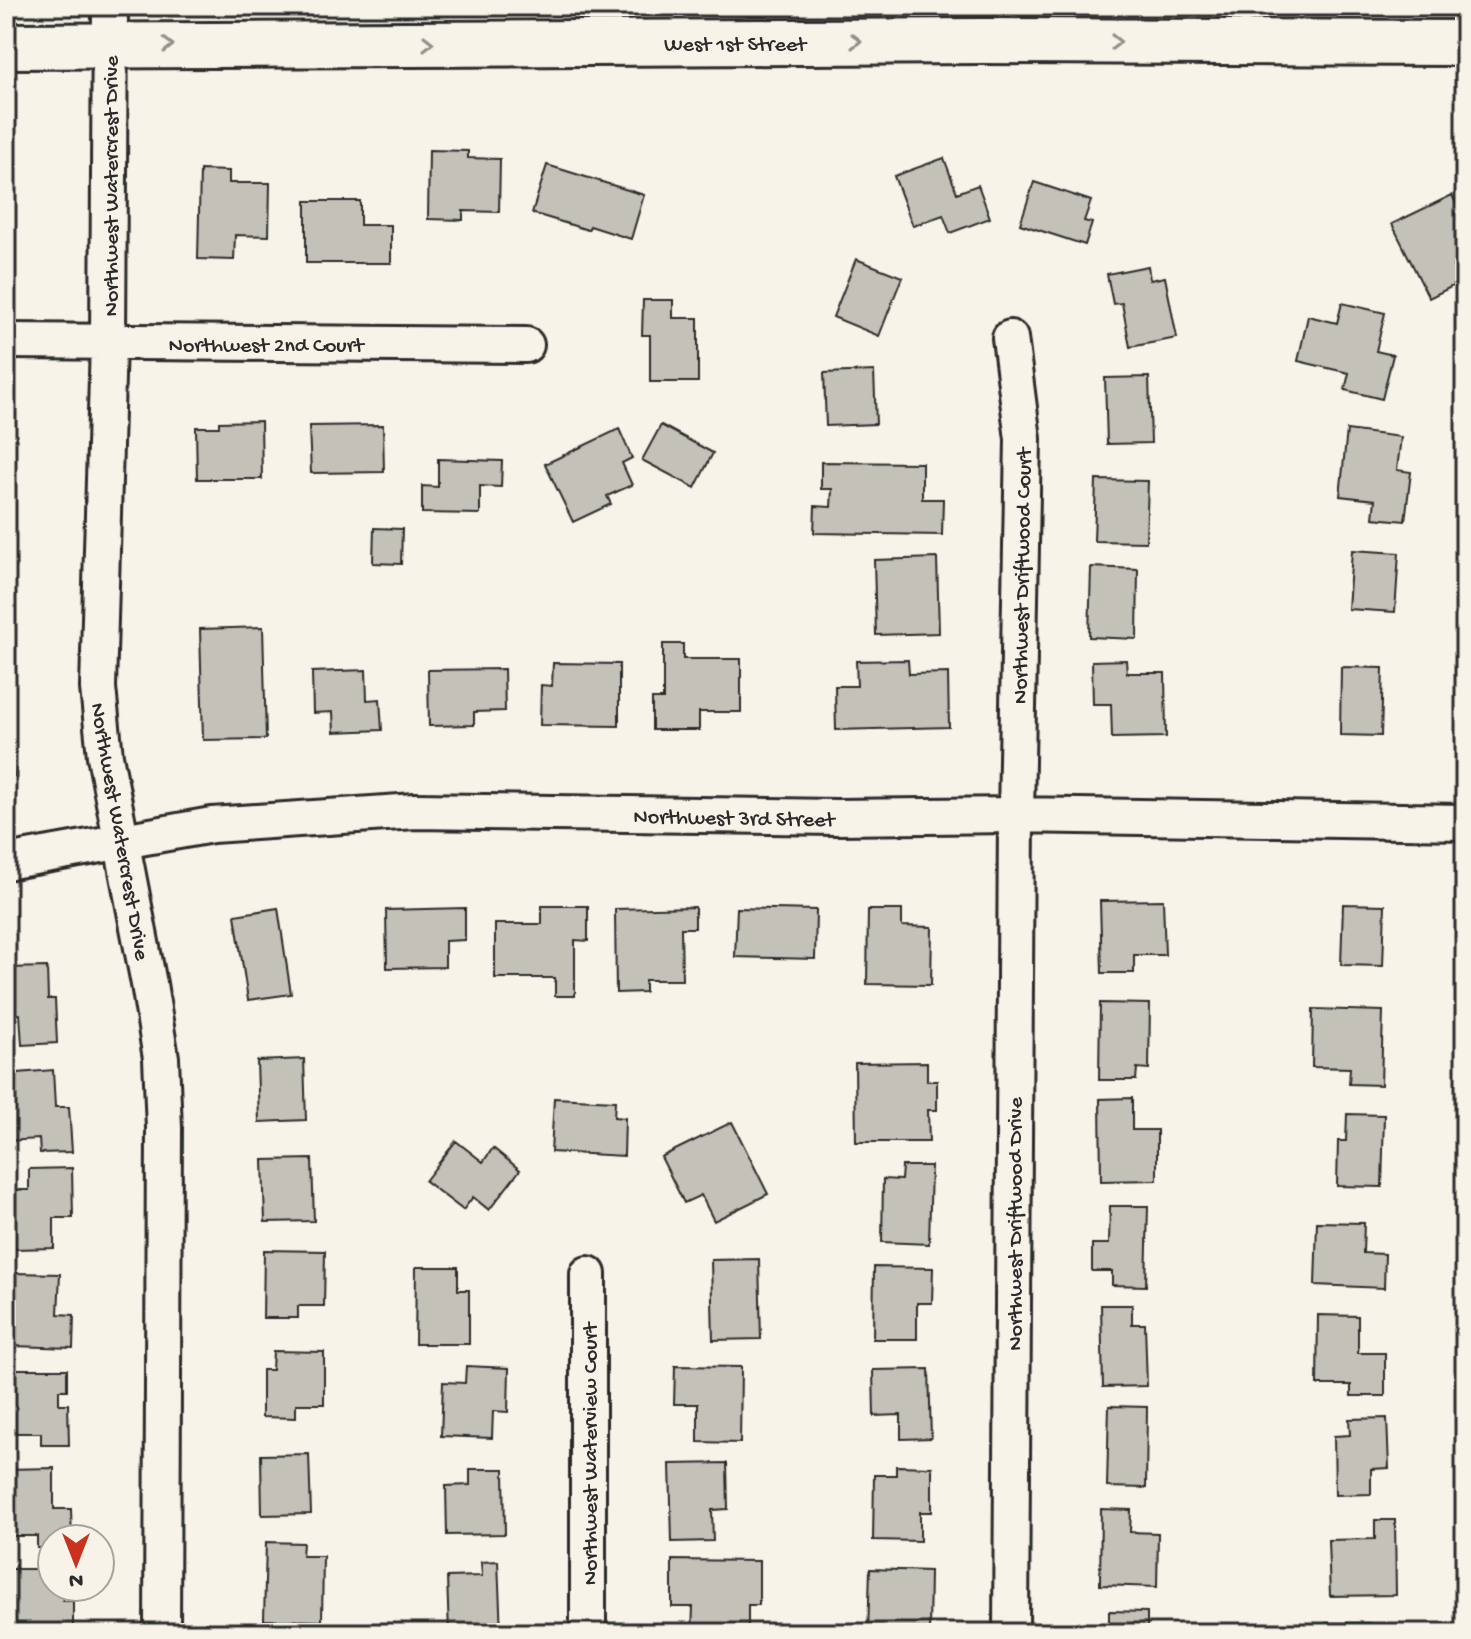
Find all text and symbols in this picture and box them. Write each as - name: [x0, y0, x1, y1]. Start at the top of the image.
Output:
- one-way arrow: [850, 32, 863, 50]
- street label: West 1st Street: [664, 33, 808, 59]
- one-way arrow: [1110, 33, 1123, 51]
- one-way arrow: [422, 34, 435, 52]
- one-way arrow: [162, 36, 175, 54]
- street label: Northwest Watercrest Drive: [100, 55, 126, 316]
- street label: Northwest 2nd Court: [169, 334, 365, 360]
- street label: Northwest Driftwood Court: [1009, 446, 1039, 704]
- street label: Northwest Watercrest Drive: [83, 701, 154, 963]
- street label: Northwest 3rd Street: [633, 805, 837, 835]
- street label: Northwest Driftwood Drive: [1004, 1097, 1030, 1351]
- street label: Northwest Waterview Court: [579, 1321, 605, 1585]
- north arrow: [36, 1523, 116, 1603]
- text: N: [69, 1566, 83, 1592]

